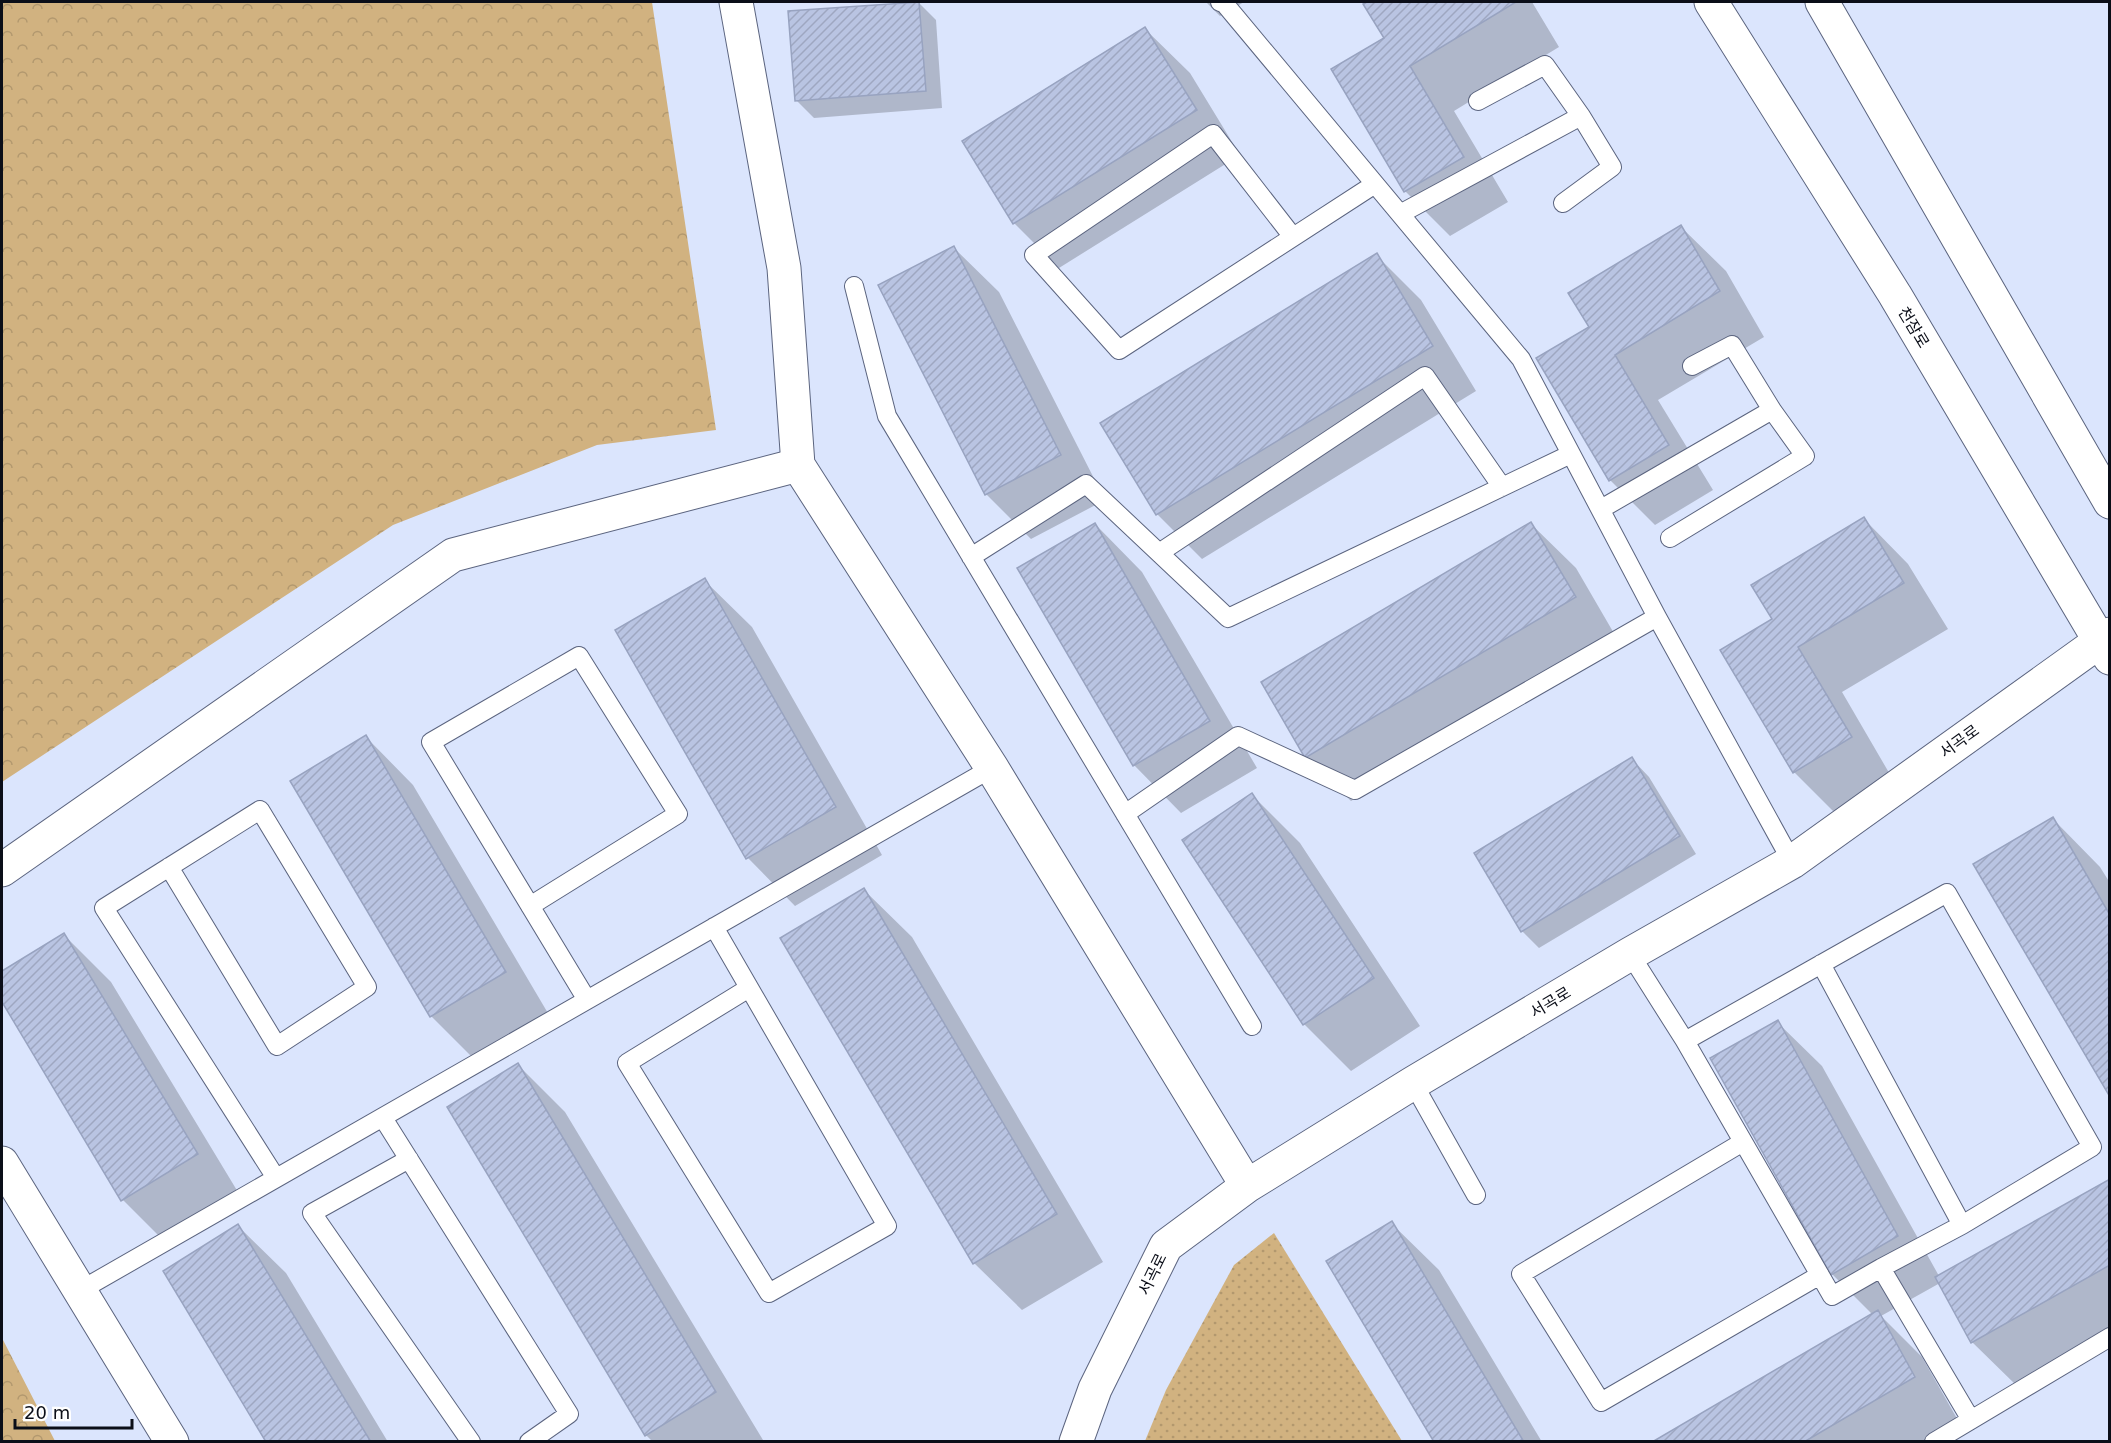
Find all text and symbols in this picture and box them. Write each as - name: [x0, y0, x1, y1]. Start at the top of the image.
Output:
- street label: 천잠로: [1894, 303, 1933, 351]
- street label: 서곡로: [1936, 721, 1983, 762]
- street label: 서곡로: [1526, 983, 1574, 1022]
- street label: 서곡로: [1134, 1250, 1171, 1298]
- scale bar: [15, 1392, 132, 1430]
- text: 20 m: [24, 1402, 70, 1423]

